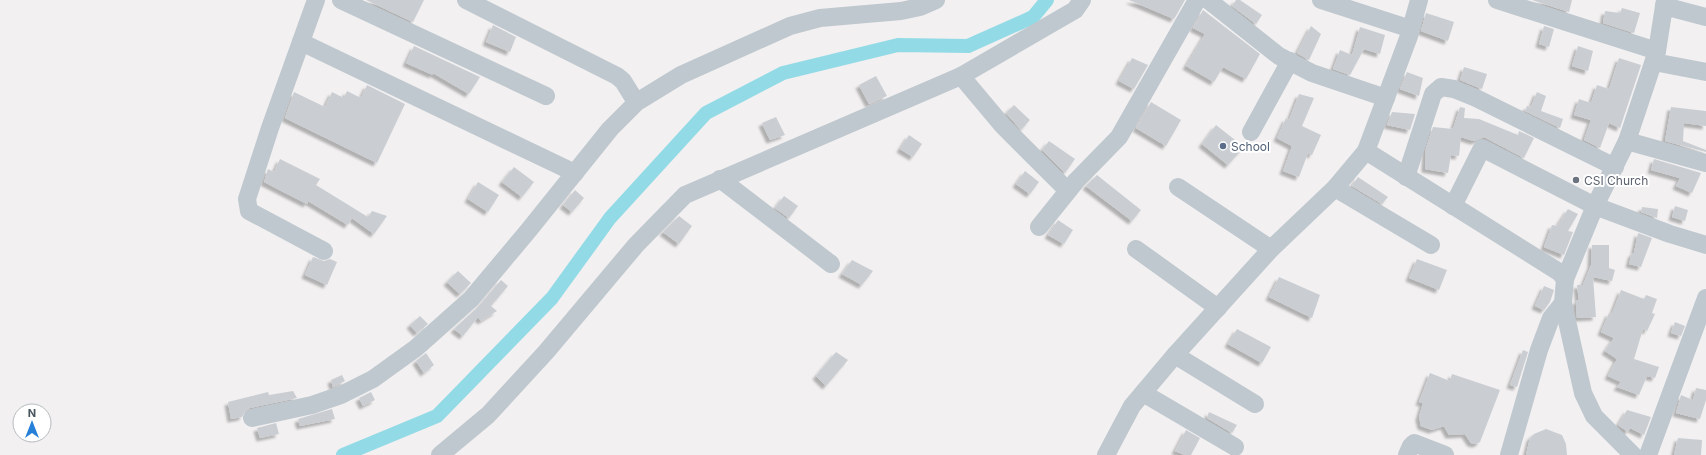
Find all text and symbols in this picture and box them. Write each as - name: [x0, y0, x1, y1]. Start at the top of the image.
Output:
- place label: School: [1231, 139, 1270, 154]
- marker: School: [1218, 141, 1228, 151]
- place label: CSI Church: [1584, 173, 1648, 188]
- marker: CSI Church: [1571, 175, 1581, 185]
- north arrow: [12, 403, 52, 443]
- text: N: [28, 406, 36, 420]

